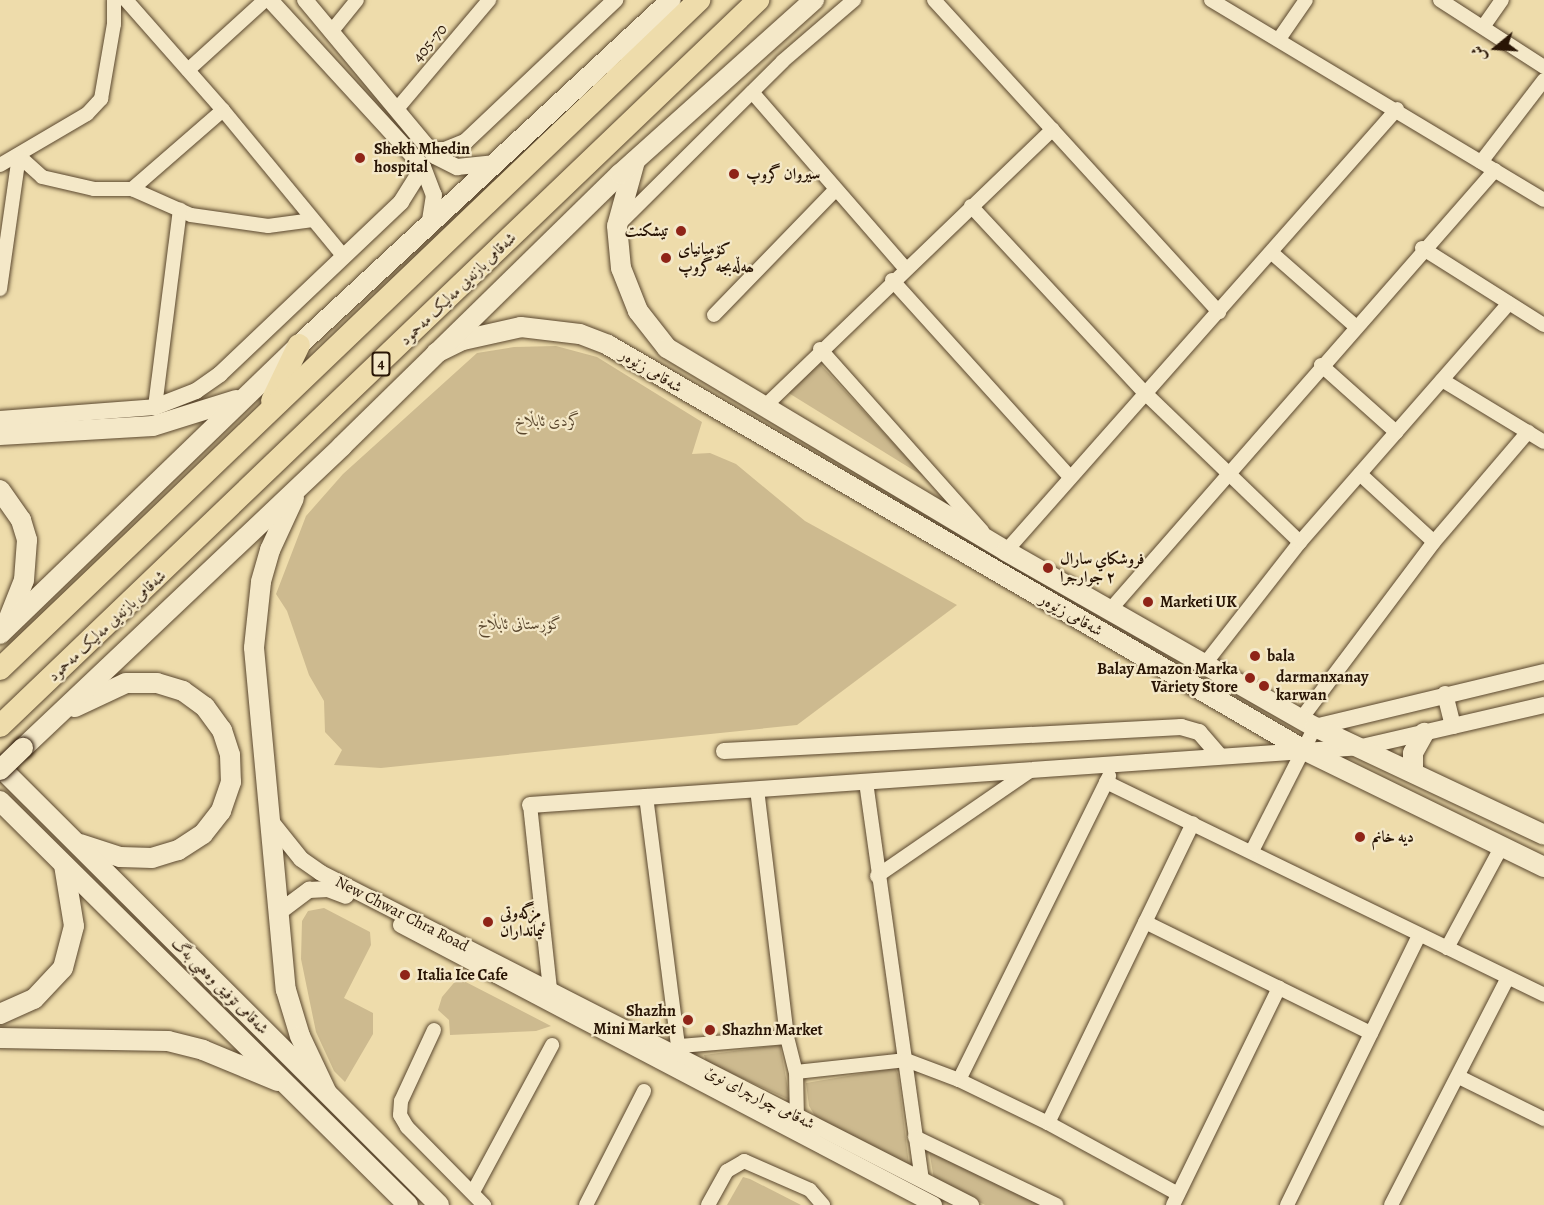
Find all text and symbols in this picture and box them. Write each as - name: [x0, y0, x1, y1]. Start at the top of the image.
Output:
- north arrow: [1466, 18, 1526, 78]
- street label: 405-70: [409, 20, 451, 66]
- text: ش: [1466, 43, 1492, 65]
- place label: Shekh Mhedin hospital: [374, 139, 470, 177]
- marker: Shekh Mhedin hospital: [351, 149, 369, 167]
- place label: سیروان گروپ: [746, 164, 820, 184]
- marker: سیروان گروپ: [727, 167, 741, 181]
- place label: تيشكنت: [625, 221, 669, 241]
- marker: تيشكنت: [674, 224, 688, 238]
- street label: شەقامی بازنەیی مەلیک مەحمود: [396, 228, 520, 350]
- place label: کۆمپانیای ھەڵەبجە گروپ: [678, 239, 754, 277]
- marker: کۆمپانیای ھەڵەبجە گروپ: [659, 251, 673, 265]
- street label: شەقامی زێوەر: [616, 345, 686, 397]
- road number: 4: [370, 352, 392, 376]
- park label: گردی ئابڵاخ: [515, 411, 581, 431]
- place label: فروشكاي سارال ٢ جوارجرا: [1060, 549, 1144, 587]
- marker: فروشكاي سارال ٢ جوارجرا: [1041, 561, 1055, 575]
- street label: شەقامی بازنەیی مەلیک مەحمود: [44, 566, 170, 686]
- street label: شەقامی زێوەر: [1036, 589, 1106, 641]
- place label: Marketi UK: [1160, 592, 1237, 612]
- marker: Marketi UK: [1141, 595, 1155, 609]
- park label: گۆڕستانی ئابڵاخ: [478, 614, 562, 634]
- place label: bala: [1267, 646, 1295, 666]
- marker: bala: [1248, 649, 1262, 663]
- place label: Balay Amazon Marka Variety Store: [1097, 659, 1238, 697]
- place label: darmanxanay karwan: [1276, 667, 1368, 705]
- marker: Balay Amazon Marka Variety Store: [1243, 671, 1257, 685]
- marker: darmanxanay karwan: [1257, 679, 1271, 693]
- place label: دیە خانم: [1372, 827, 1414, 847]
- marker: دیە خانم: [1353, 830, 1367, 844]
- street label: New Chwar Chra Road: [332, 872, 472, 956]
- place label: مزگەوتی ئیمانداران: [500, 903, 545, 941]
- marker: مزگەوتی ئیمانداران: [481, 915, 495, 929]
- street label: شەقامی تۆفیق وەهبی بەگ: [167, 933, 273, 1039]
- place label: Italia Ice Cafe: [417, 965, 508, 985]
- marker: Italia Ice Cafe: [398, 968, 412, 982]
- place label: Shazhn Mini Market: [593, 1001, 676, 1039]
- marker: Shazhn Mini Market: [681, 1013, 695, 1027]
- place label: Shazhn Market: [722, 1020, 823, 1040]
- marker: Shazhn Market: [703, 1023, 717, 1037]
- street label: شەقامی چوارچرای نوێ: [702, 1062, 818, 1134]

